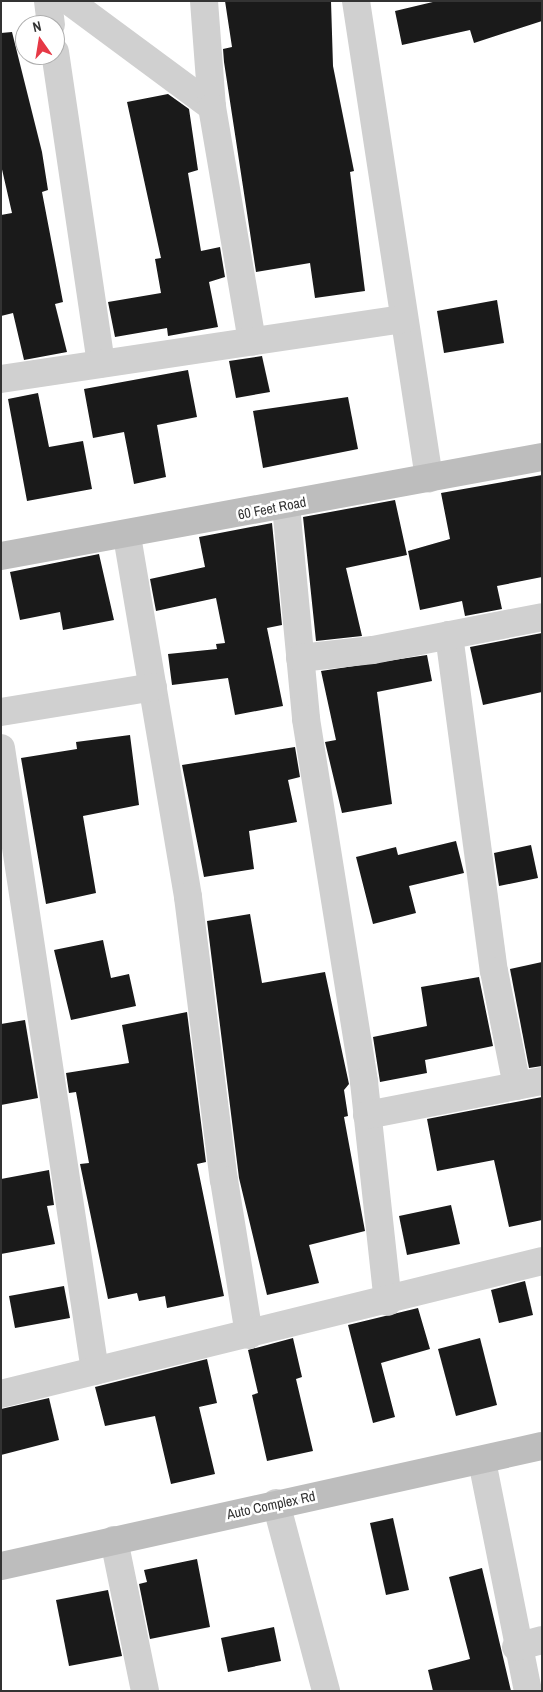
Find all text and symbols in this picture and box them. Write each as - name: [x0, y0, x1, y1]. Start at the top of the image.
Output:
- north arrow: [15, 15, 65, 65]
- text: N: [31, 17, 43, 36]
- street label: 60 Feet Road: [237, 493, 307, 523]
- street label: Auto Complex Rd: [225, 1487, 317, 1523]

